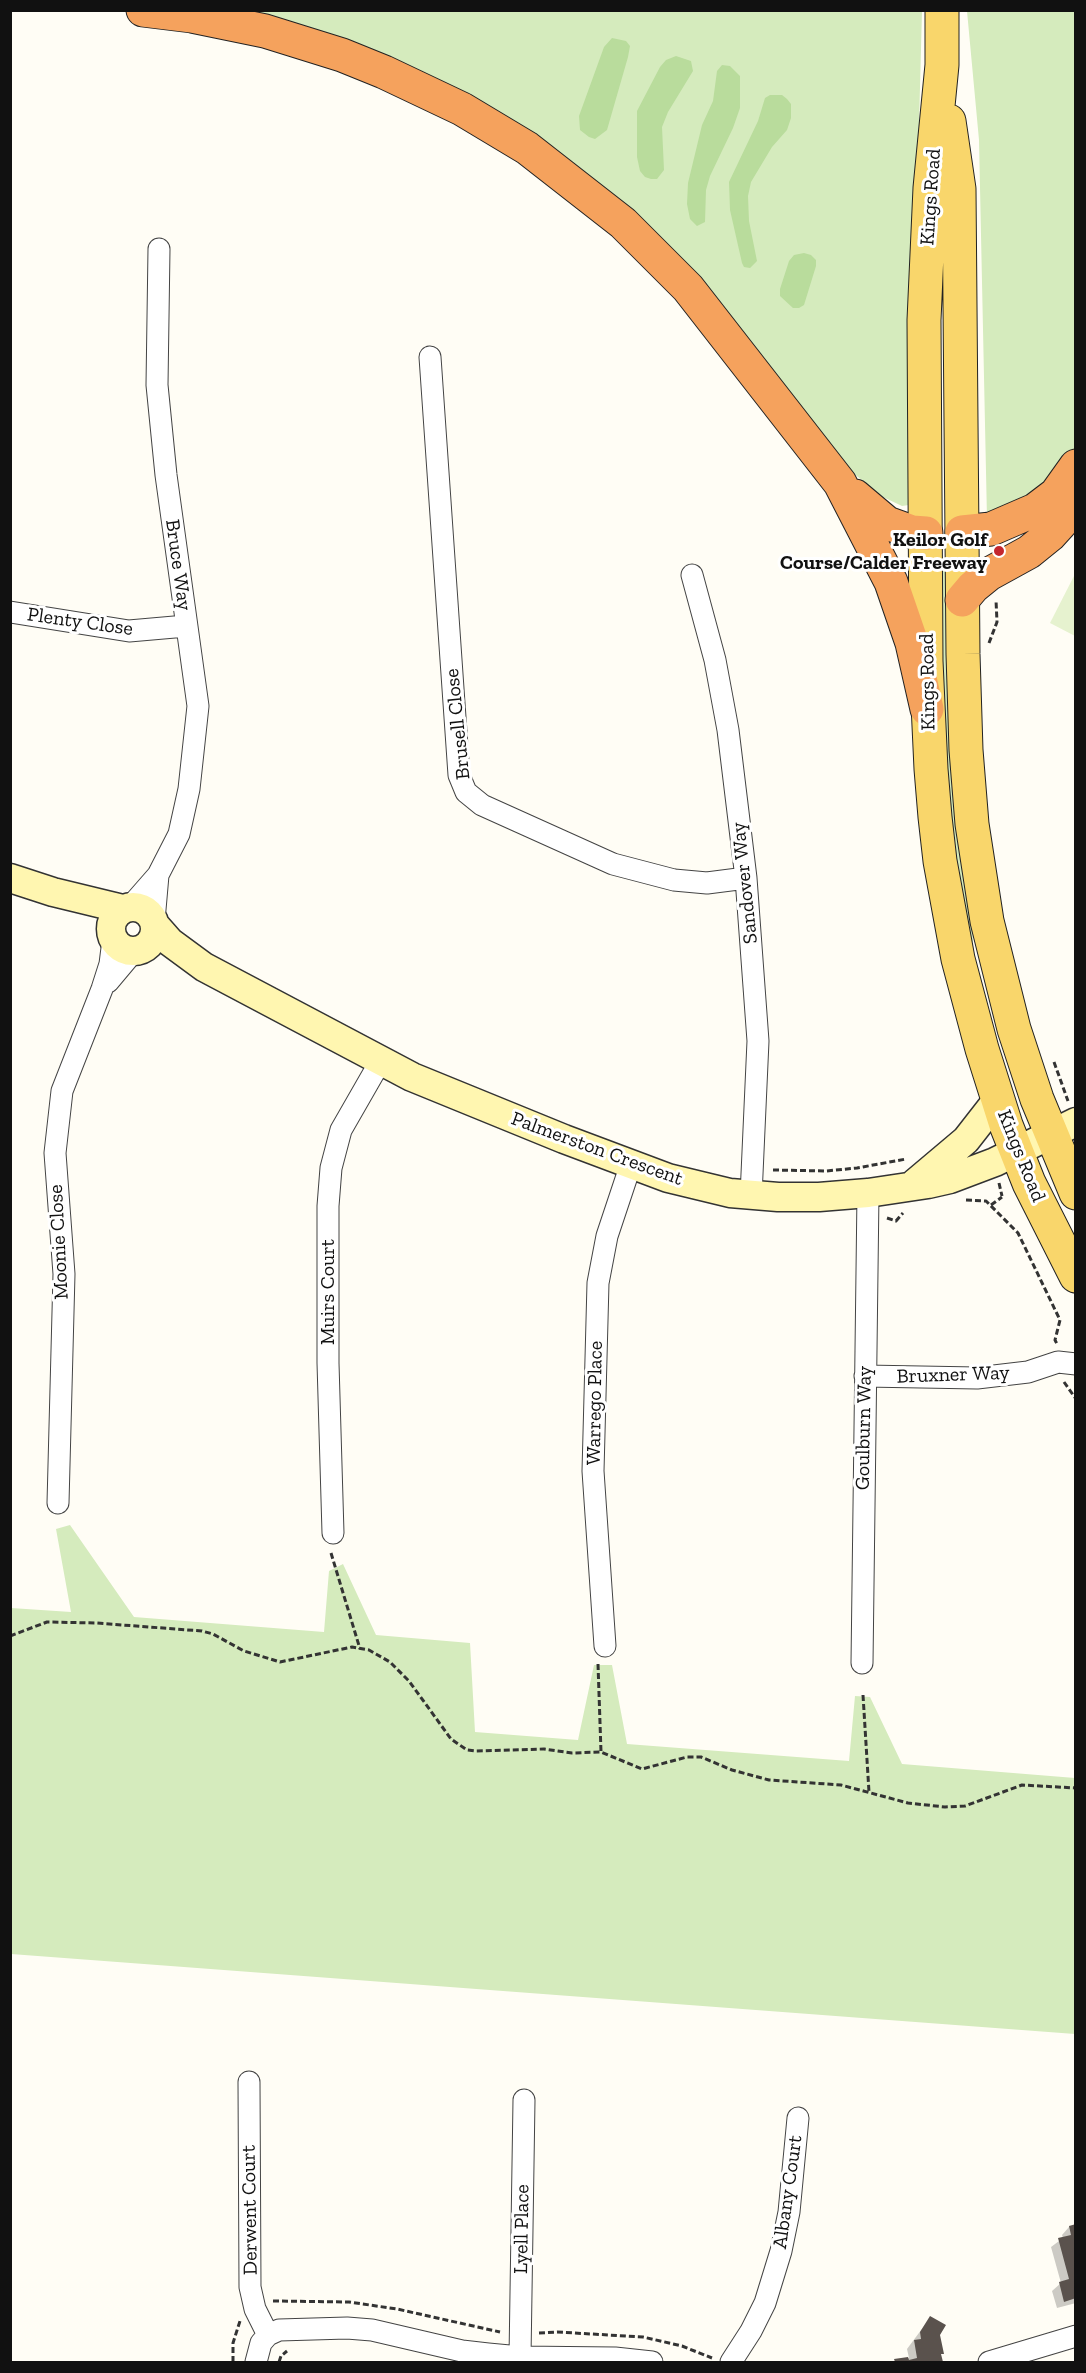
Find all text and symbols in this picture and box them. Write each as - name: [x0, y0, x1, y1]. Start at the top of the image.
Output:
- street label: Kings Road: [916, 148, 946, 246]
- street label: Bruce Way: [160, 518, 196, 612]
- place label: Keilor Golf Course/Calder Freeway: [780, 528, 987, 575]
- marker: Keilor Golf Course/Calder Freeway: [992, 544, 1006, 558]
- street label: Plenty Close: [26, 603, 134, 641]
- street label: Kings Road: [915, 633, 941, 731]
- street label: Brusell Close: [440, 667, 476, 781]
- street label: Sandover Way: [727, 821, 763, 945]
- street label: Kings Road: [992, 1106, 1050, 1206]
- street label: Palmerston Crescent: [508, 1107, 686, 1191]
- street label: Moonie Close: [44, 1184, 74, 1300]
- street label: Muirs Court: [316, 1239, 340, 1345]
- street label: Warrego Place: [582, 1341, 608, 1465]
- street label: Bruxner Way: [896, 1361, 1010, 1389]
- street label: Goulburn Way: [851, 1366, 877, 1490]
- street label: Albany Court: [768, 2134, 808, 2250]
- street label: Derwent Court: [237, 2145, 263, 2275]
- street label: Lyell Place: [509, 2184, 535, 2274]

